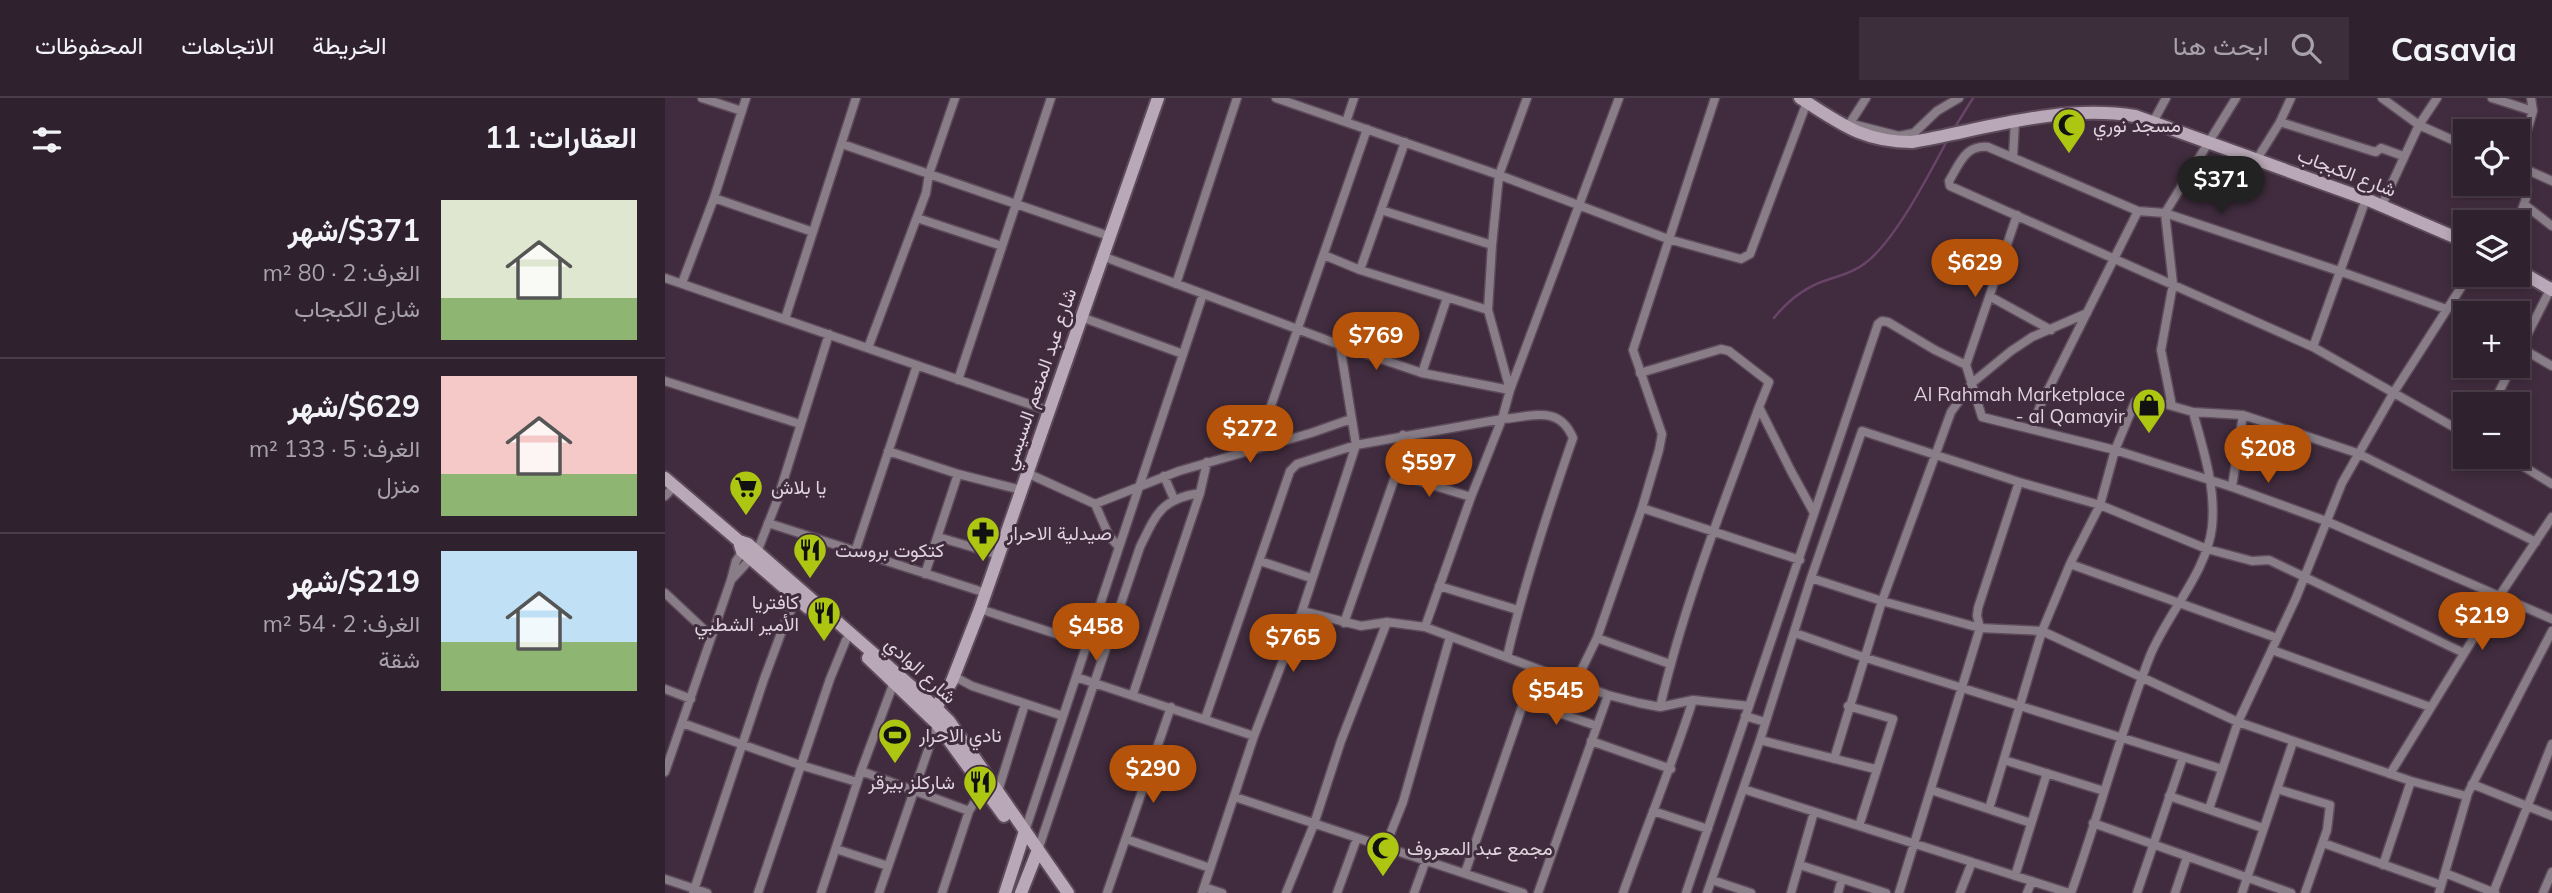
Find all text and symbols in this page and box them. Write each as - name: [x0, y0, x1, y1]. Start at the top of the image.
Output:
- search box: [1859, 17, 2349, 80]
- text: Casavia: [2391, 28, 2517, 69]
- text: ابحث هنا: [2173, 29, 2269, 62]
- icon: search: [2287, 29, 2325, 67]
- text: المحفوظات: [35, 30, 143, 60]
- text: الاتجاهات: [181, 30, 274, 60]
- text: الخريطة: [312, 30, 387, 60]
- mosque icon: مسجد نوري: [2050, 106, 2088, 155]
- place label: مسجد نوري: [2093, 113, 2181, 141]
- text: العقارات: 11: [485, 118, 637, 156]
- map controls: [2453, 119, 2530, 469]
- button: locate: [2453, 119, 2530, 196]
- icon: filters: [28, 121, 66, 159]
- street label: شارع الكبجاب: [2294, 142, 2400, 203]
- pin: $371: [2180, 156, 2262, 216]
- text: $371: [2193, 164, 2249, 193]
- button: layers: [2453, 210, 2530, 287]
- text: $371/شهر: [288, 211, 420, 249]
- icon: home: [497, 228, 581, 312]
- pin: $629: [1934, 240, 2016, 299]
- text: $629: [1947, 247, 2003, 276]
- text: الغرف: 2 · 80 m²: [263, 258, 420, 287]
- street label: شارع عبد المنعم السيسي: [997, 285, 1085, 474]
- text: شارع الكبجاب: [294, 294, 420, 323]
- button: +: [2453, 301, 2530, 378]
- pin: $769: [1335, 313, 1417, 372]
- text: $769: [1348, 320, 1404, 349]
- place label: Al Rahmah Marketplace - al Qamayir: [1914, 382, 2125, 428]
- shop icon: Al Rahmah Marketplace - al Qamayir: [2130, 386, 2168, 435]
- text: $629/شهر: [288, 387, 420, 425]
- button: −: [2453, 392, 2530, 469]
- icon: home: [497, 404, 581, 488]
- pin: $272: [1209, 406, 1291, 465]
- text: $272: [1222, 413, 1278, 442]
- pin: $208: [2227, 426, 2309, 485]
- text: $208: [2240, 433, 2296, 462]
- text: الغرف: 5 · 133 m²: [249, 434, 420, 463]
- pin: $597: [1388, 440, 1470, 499]
- text: $597: [1401, 447, 1457, 476]
- supermarket icon: يا بلاش: [727, 468, 765, 517]
- text: منزل: [377, 470, 420, 499]
- place label: يا بلاش: [771, 475, 826, 499]
- pharmacy icon: صيدلية الاحرار: [964, 514, 1002, 563]
- place label: صيدلية الاحرار: [1006, 521, 1112, 545]
- restaurant icon: كتكوت بروست: [791, 531, 829, 580]
- place label: كتكوت بروست: [835, 538, 944, 562]
- text: $219/شهر: [288, 562, 420, 600]
- icon: home: [497, 579, 581, 663]
- place label: كافتريا الأمير الشطبي: [694, 590, 799, 640]
- pin: $219: [2441, 592, 2523, 652]
- restaurant icon: كافتريا الأمير الشطبي: [805, 594, 843, 643]
- text: $219: [2454, 600, 2510, 629]
- pin: $458: [1055, 603, 1137, 663]
- text: الغرف: 2 · 54 m²: [263, 609, 420, 638]
- text: $458: [1068, 611, 1124, 640]
- pin: $765: [1252, 614, 1334, 674]
- text: $765: [1265, 622, 1321, 651]
- street label: شارع الوادي: [877, 631, 962, 711]
- text: شقة: [378, 645, 420, 674]
- pin: $545: [1515, 668, 1597, 727]
- text: $545: [1528, 675, 1584, 704]
- sports icon: نادي الاحرار: [876, 716, 914, 765]
- place label: نادي الاحرار: [918, 723, 1002, 751]
- pin: $290: [1112, 746, 1194, 805]
- text: $290: [1125, 753, 1181, 782]
- restaurant icon: شاركلز بيرقر: [961, 763, 999, 812]
- place label: شاركلز بيرقر: [867, 770, 955, 794]
- mosque icon: مجمع عبد المعروف: [1364, 829, 1402, 878]
- place label: مجمع عبد المعروف: [1407, 836, 1553, 862]

